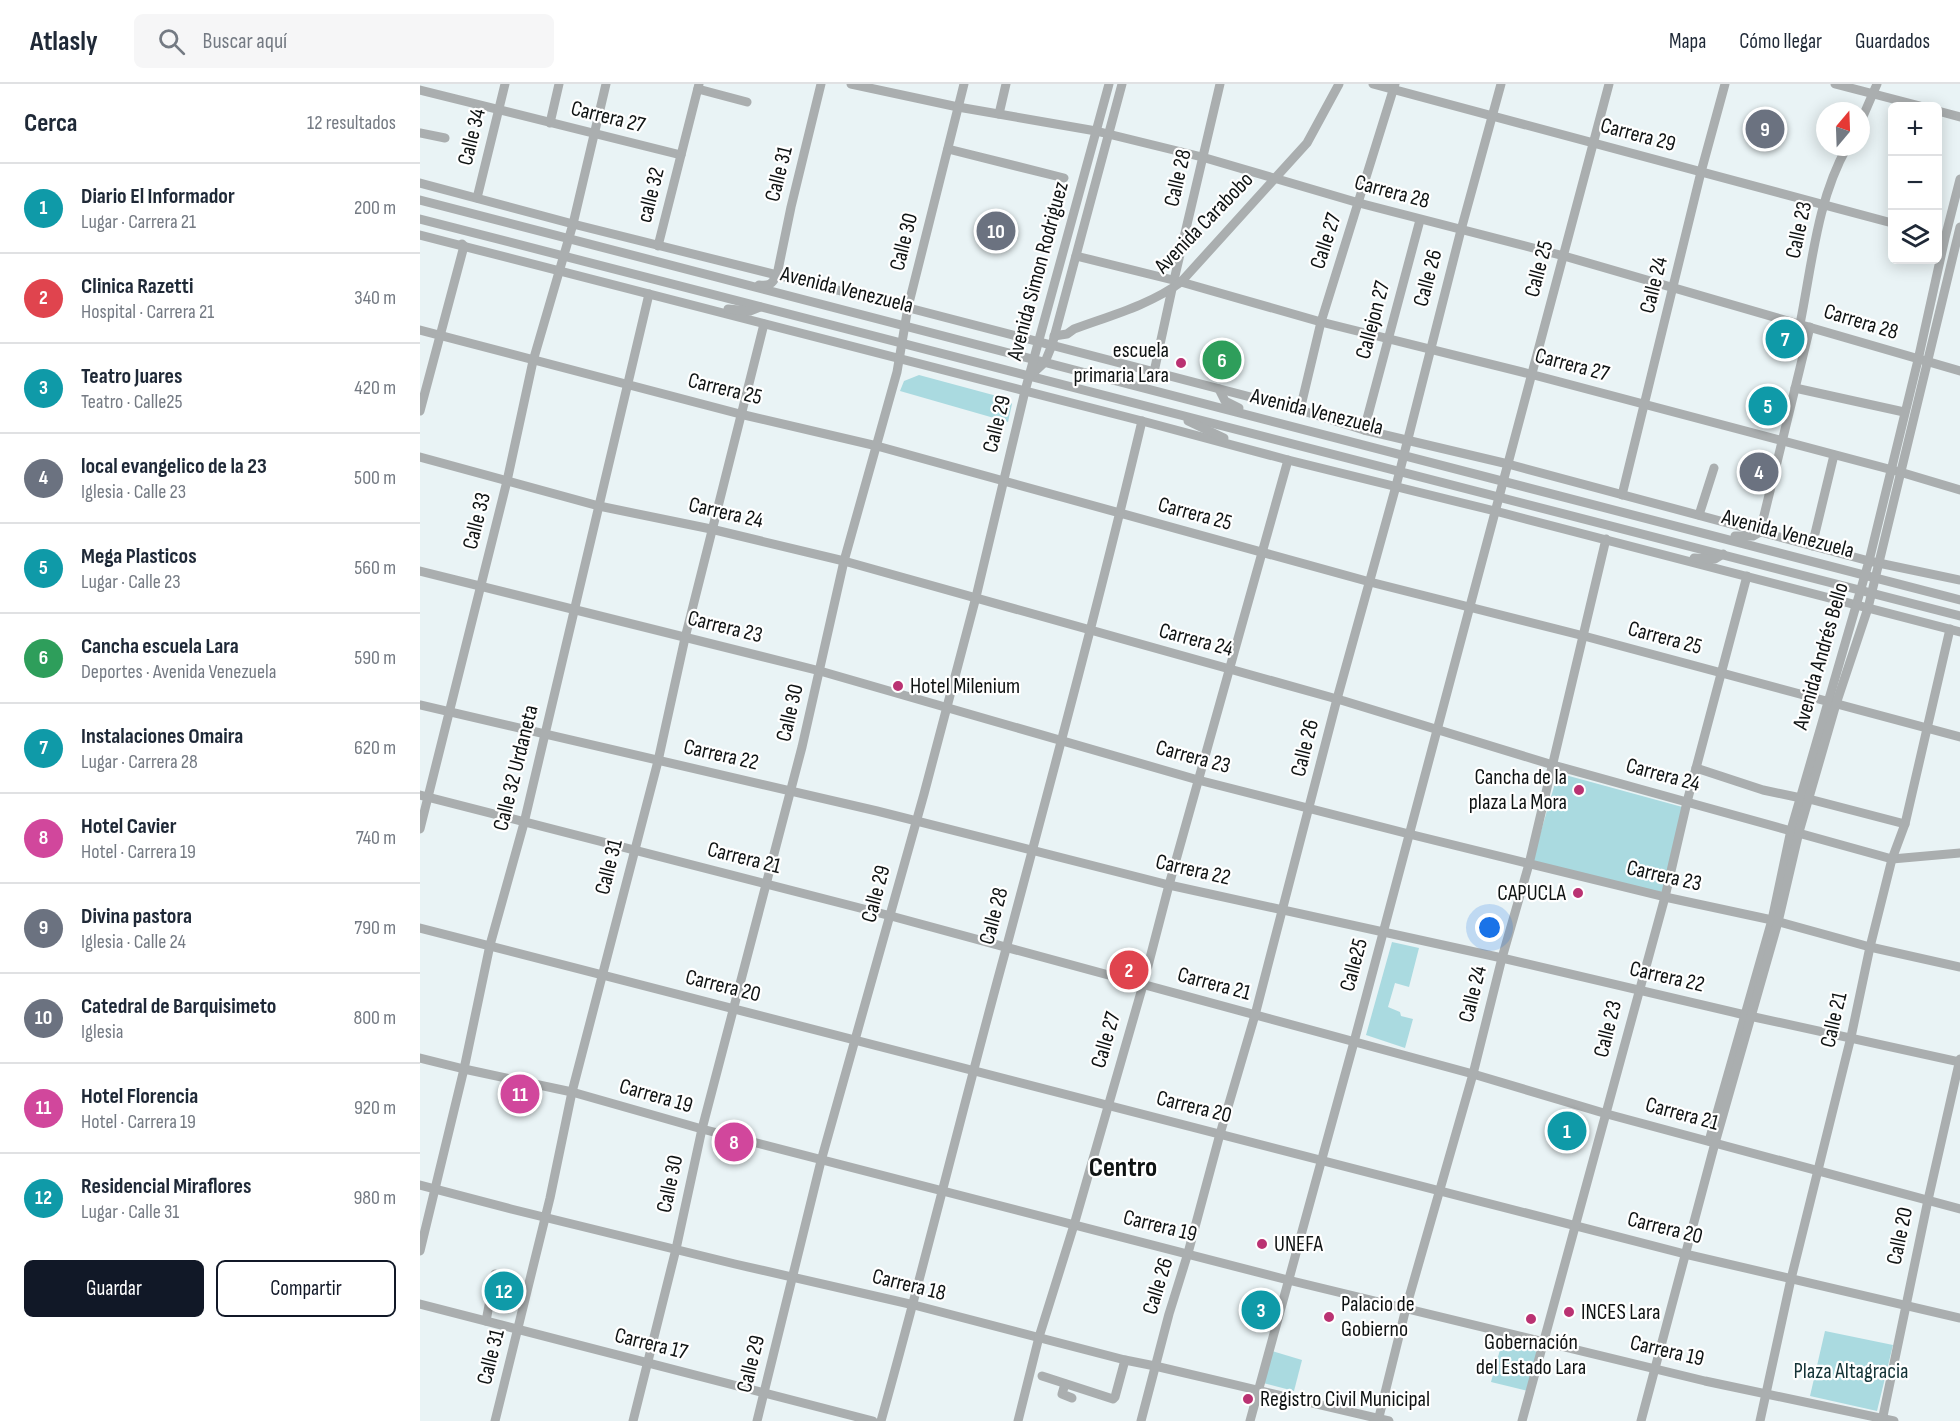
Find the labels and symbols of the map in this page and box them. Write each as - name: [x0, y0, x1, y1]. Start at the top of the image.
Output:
- street label: Carrera 27: [568, 95, 648, 139]
- north arrow: [1816, 102, 1870, 156]
- street label: Calle 34: [452, 106, 492, 168]
- pin: 9: [1746, 106, 1784, 152]
- street label: Carrera 29: [1597, 112, 1679, 158]
- street label: Calle 31: [759, 143, 799, 205]
- street label: Calle 28: [1158, 147, 1198, 209]
- street label: calle 32: [631, 165, 671, 225]
- street label: Avenida Carabobo: [1148, 167, 1259, 280]
- street label: Carrera 28: [1352, 169, 1432, 215]
- street label: Avenida Simon Rodriguez: [1001, 179, 1075, 364]
- street label: Calle 23: [1780, 199, 1818, 261]
- pin: 10: [976, 208, 1016, 254]
- street label: Calle 27: [1304, 209, 1348, 272]
- street label: Calle 30: [884, 210, 924, 274]
- street label: Calle 25: [1519, 238, 1559, 300]
- street label: Calle 26: [1407, 246, 1449, 310]
- street label: Calle 24: [1634, 254, 1674, 316]
- street label: Avenida Venezuela: [777, 260, 916, 320]
- street label: Callejon 27: [1350, 278, 1396, 362]
- street label: Carrera 28: [1820, 298, 1902, 346]
- pin: 7: [1766, 316, 1804, 362]
- place label: escuela primaria Lara: [1073, 337, 1169, 389]
- pin: 6: [1202, 338, 1242, 382]
- street label: Carrera 27: [1532, 342, 1612, 388]
- marker: escuela primaria Lara: [1174, 356, 1188, 370]
- street label: Carrera 25: [685, 367, 765, 411]
- street label: Avenida Venezuela: [1247, 382, 1386, 442]
- pin: 5: [1748, 384, 1788, 428]
- street label: Calle 29: [977, 393, 1017, 455]
- pin: 4: [1740, 450, 1778, 494]
- street label: Calle 33: [457, 490, 497, 552]
- street label: Carrera 24: [686, 491, 766, 535]
- street label: Carrera 25: [1155, 491, 1235, 537]
- street label: Avenida Venezuela: [1718, 503, 1857, 565]
- street label: Avenida Andrés Bello: [1787, 579, 1855, 734]
- street label: Carrera 23: [685, 605, 765, 649]
- street label: Carrera 25: [1625, 615, 1705, 661]
- street label: Carrera 24: [1156, 617, 1236, 663]
- place label: Hotel Milenium: [910, 673, 1020, 700]
- marker: Hotel Milenium: [891, 679, 905, 693]
- street label: Calle 30: [770, 682, 810, 744]
- street label: Calle 32 Urdaneta: [487, 702, 545, 834]
- street label: Calle 26: [1285, 717, 1325, 779]
- street label: Carrera 22: [681, 733, 761, 777]
- street label: Carrera 23: [1153, 734, 1233, 780]
- street label: Carrera 24: [1623, 752, 1703, 798]
- place label: Cancha de la plaza La Mora: [1469, 764, 1567, 816]
- marker: Cancha de la plaza La Mora: [1572, 783, 1586, 797]
- street label: Calle 31: [589, 836, 629, 898]
- street label: Carrera 21: [705, 836, 784, 880]
- street label: Carrera 22: [1153, 848, 1233, 892]
- street label: Carrera 23: [1624, 854, 1704, 898]
- street label: Calle 29: [855, 862, 897, 926]
- place label: CAPUCLA: [1497, 880, 1567, 907]
- street label: Calle 28: [973, 884, 1015, 948]
- marker: CAPUCLA: [1571, 886, 1585, 900]
- your location: [1475, 913, 1504, 942]
- street label: Calle25: [1334, 935, 1374, 994]
- pin: 2: [1110, 948, 1148, 992]
- street label: Carrera 22: [1627, 955, 1707, 999]
- street label: Carrera 21: [1174, 961, 1254, 1007]
- street label: Calle 24: [1453, 963, 1493, 1025]
- street label: Carrera 20: [683, 964, 763, 1008]
- street label: Calle 21: [1815, 989, 1854, 1050]
- street label: Calle 23: [1588, 998, 1628, 1060]
- street label: Calle 27: [1085, 1009, 1127, 1071]
- pin: 11: [500, 1072, 540, 1116]
- street label: Carrera 19: [616, 1073, 696, 1119]
- street label: Carrera 20: [1154, 1085, 1234, 1129]
- street label: Carrera 21: [1642, 1091, 1722, 1137]
- pin: 1: [1548, 1108, 1586, 1154]
- pin: 8: [714, 1120, 754, 1164]
- district label: Centro: [1089, 1151, 1157, 1184]
- street label: Calle 30: [651, 1153, 689, 1215]
- street label: Carrera 19: [1120, 1204, 1200, 1248]
- street label: Calle 20: [1881, 1205, 1919, 1267]
- street label: Carrera 20: [1625, 1206, 1705, 1250]
- place label: UNEFA: [1274, 1231, 1323, 1258]
- marker: UNEFA: [1255, 1237, 1269, 1251]
- street label: Calle 26: [1137, 1254, 1179, 1318]
- street label: Carrera 18: [869, 1263, 949, 1307]
- pin: 12: [484, 1268, 524, 1314]
- pin: 3: [1242, 1288, 1280, 1332]
- place label: Palacio de Gobierno: [1341, 1291, 1415, 1343]
- place label: INCES Lara: [1581, 1299, 1660, 1326]
- marker: INCES Lara: [1562, 1305, 1576, 1319]
- marker: Palacio de Gobierno: [1322, 1310, 1336, 1324]
- marker: Gobernación del Estado Lara: [1524, 1312, 1538, 1326]
- street label: Carrera 17: [612, 1322, 690, 1366]
- street label: Calle 31: [471, 1326, 511, 1388]
- place label: Gobernación del Estado Lara: [1476, 1329, 1586, 1381]
- street label: Carrera 19: [1627, 1329, 1707, 1373]
- street label: Calle 29: [731, 1333, 771, 1395]
- park label: Plaza Altagracia: [1793, 1358, 1909, 1385]
- place label: Registro Civil Municipal: [1260, 1386, 1430, 1413]
- marker: Registro Civil Municipal: [1241, 1392, 1255, 1406]

